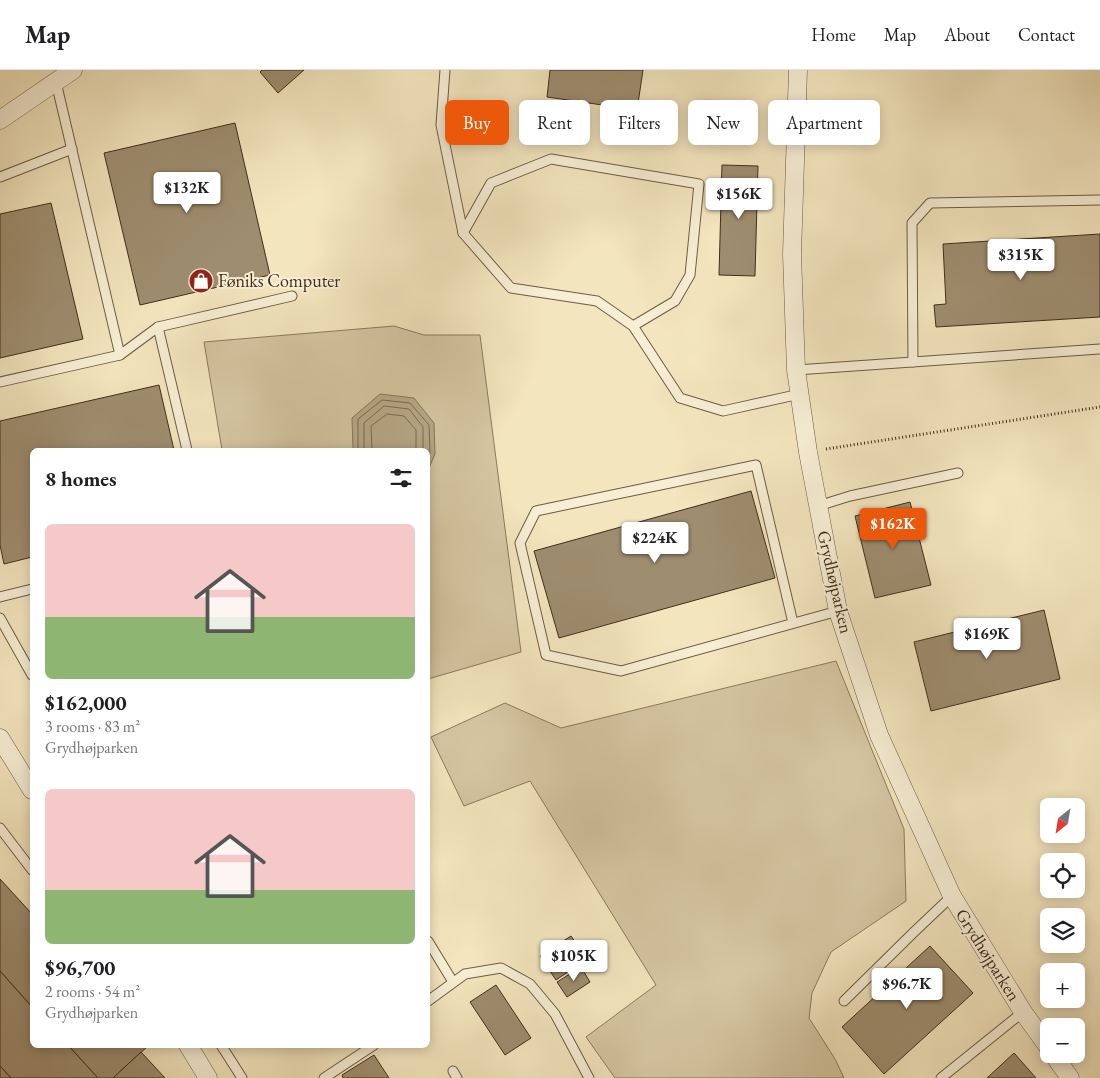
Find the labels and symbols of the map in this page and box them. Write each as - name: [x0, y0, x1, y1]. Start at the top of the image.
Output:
- pin: $132K: [152, 172, 222, 214]
- pin: $156K: [704, 178, 774, 220]
- pin: $315K: [986, 238, 1056, 281]
- shop icon: Føniks Computer: [188, 268, 214, 294]
- place label: Føniks Computer: [218, 269, 340, 292]
- pin: $162K: [858, 508, 928, 550]
- pin: $224K: [620, 522, 690, 564]
- street label: Grydhøjparken: [812, 528, 859, 636]
- pin: $169K: [952, 618, 1022, 660]
- north arrow: [1040, 798, 1085, 842]
- street label: Grydhøjparken: [951, 904, 1026, 1006]
- pin: $105K: [539, 940, 609, 982]
- pin: $96.7K: [866, 968, 948, 1010]

